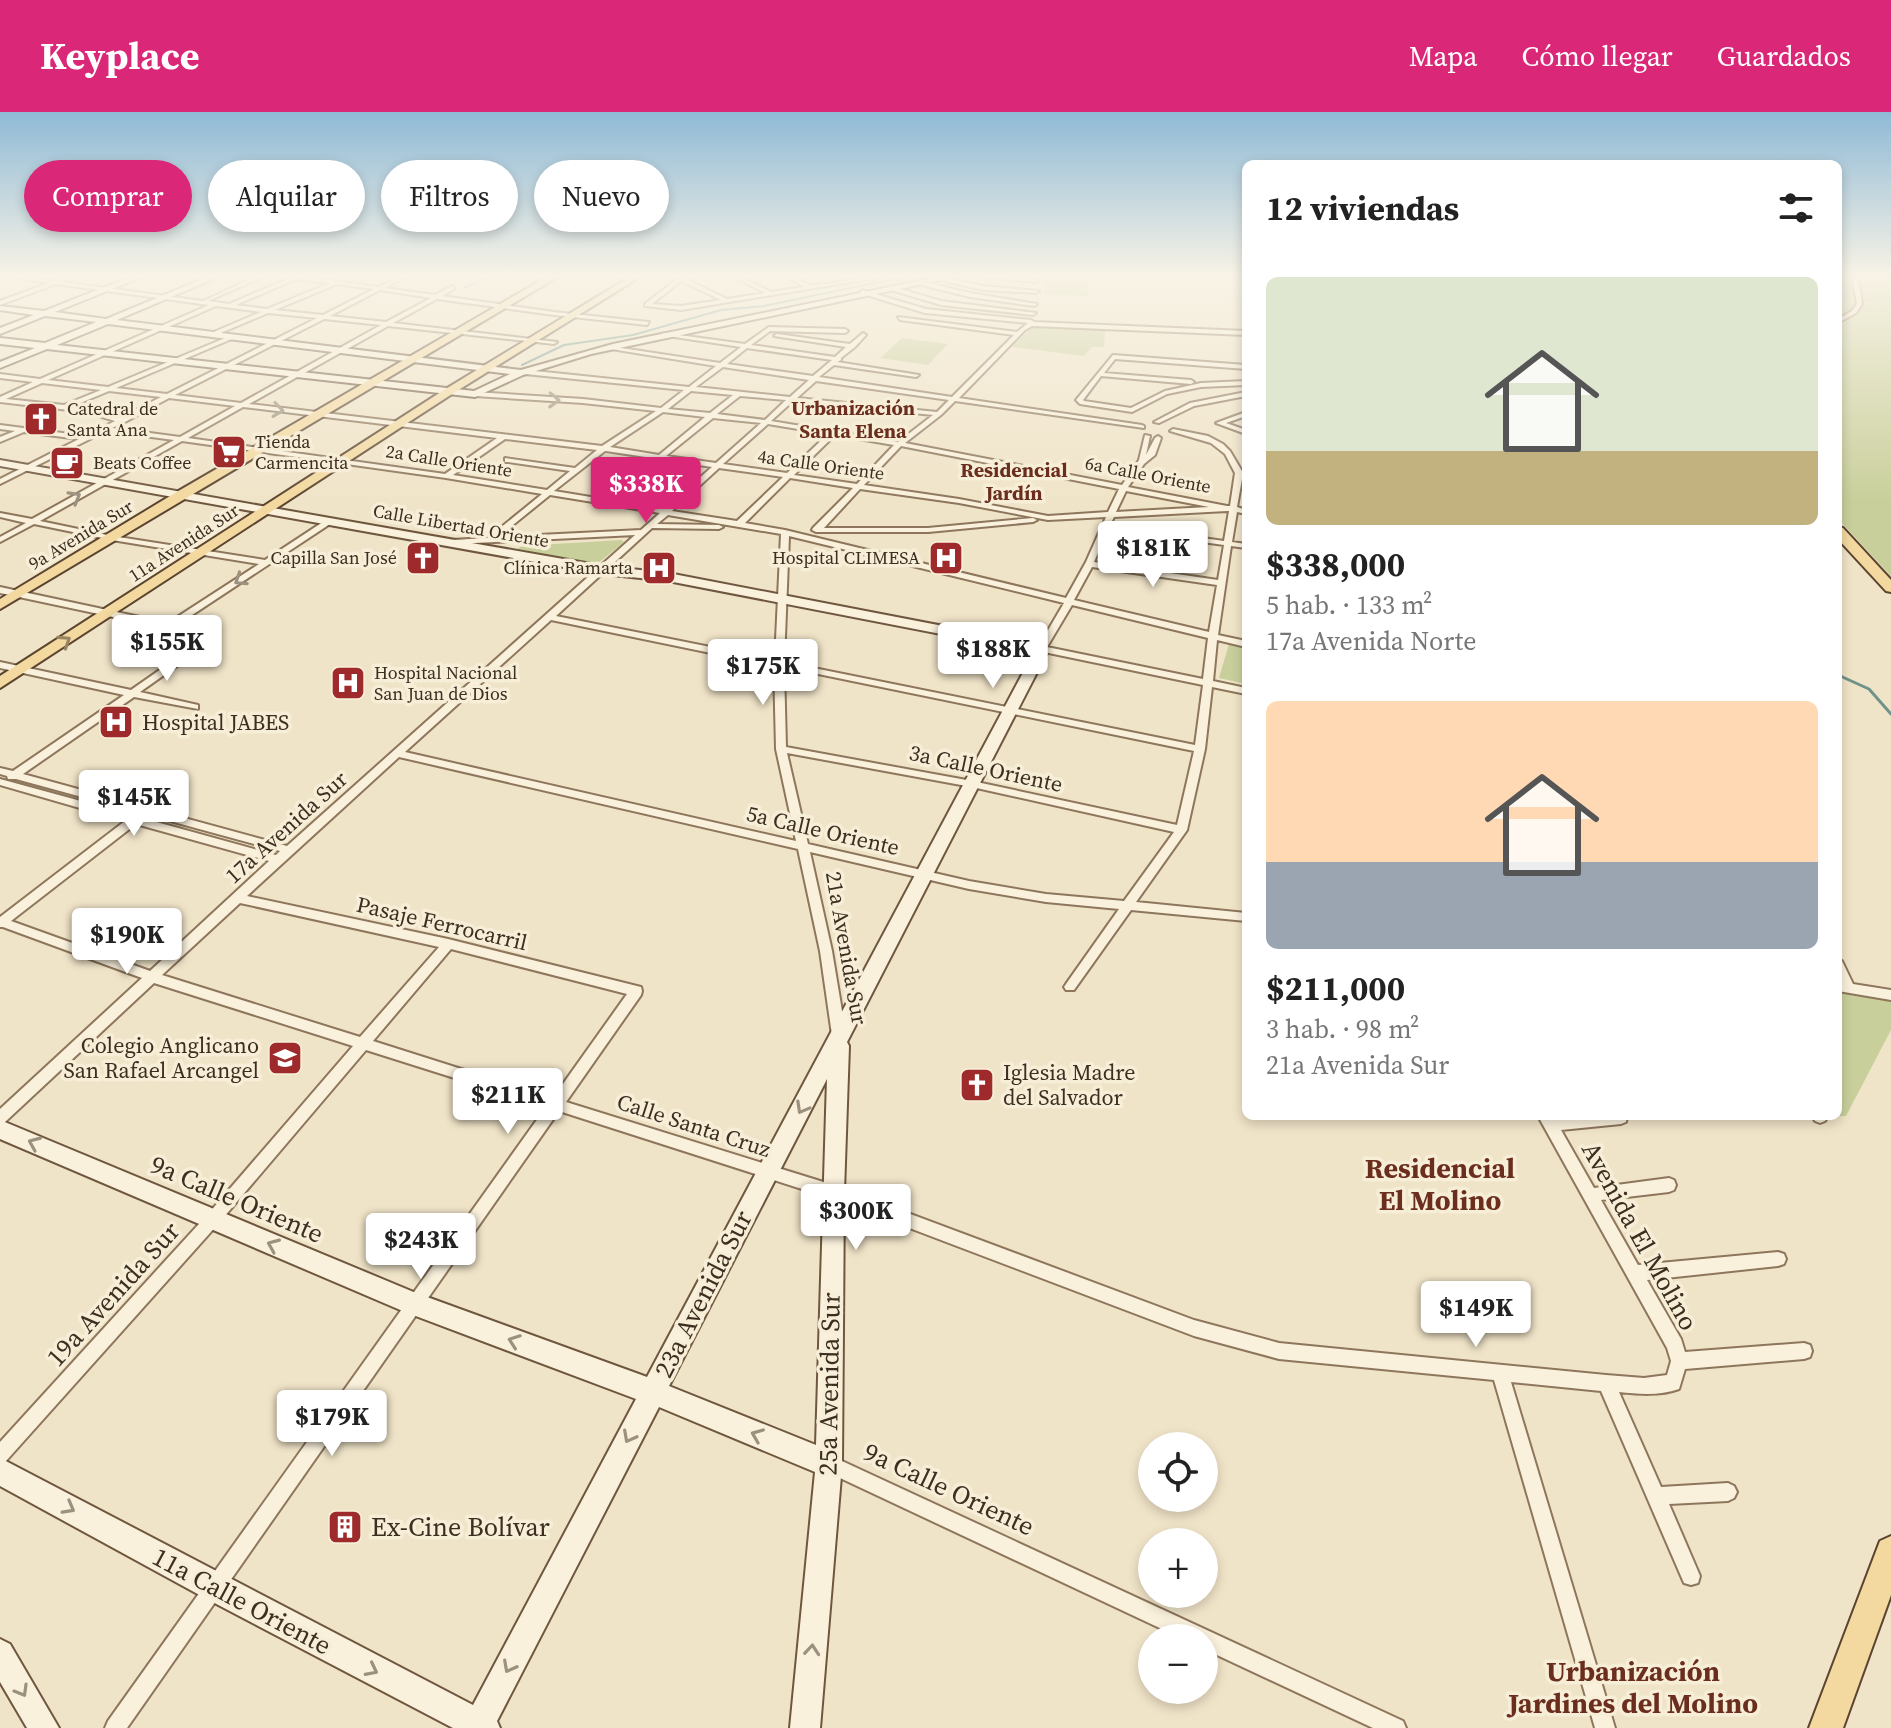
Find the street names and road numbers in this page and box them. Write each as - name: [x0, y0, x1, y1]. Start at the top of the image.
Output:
- street label: 2a Calle Oriente: [384, 438, 514, 483]
- street label: 4a Calle Oriente: [756, 443, 886, 486]
- street label: 6a Calle Oriente: [1083, 450, 1213, 499]
- street label: 9a Avenida Sur: [24, 493, 138, 576]
- street label: 11a Avenida Sur: [124, 497, 244, 588]
- street label: Calle Libertad Oriente: [371, 498, 551, 553]
- street label: 3a Calle Oriente: [907, 737, 1065, 799]
- street label: 17a Avenida Sur: [218, 763, 354, 890]
- street label: 5a Calle Oriente: [744, 798, 902, 862]
- street label: 21a Avenida Sur: [819, 869, 875, 1028]
- street label: Pasaje Ferrocarril: [354, 889, 530, 957]
- street label: Calle Santa Cruz: [613, 1086, 775, 1164]
- street label: Avenida El Molino: [1573, 1135, 1707, 1337]
- street label: 9a Calle Oriente: [145, 1146, 329, 1252]
- street label: 23a Avenida Sur: [645, 1204, 761, 1384]
- street label: 19a Avenida Sur: [38, 1214, 188, 1374]
- street label: 25a Avenida Sur: [809, 1292, 849, 1476]
- street label: 9a Calle Oriente: [858, 1434, 1040, 1544]
- street label: 11a Calle Oriente: [146, 1539, 338, 1663]

